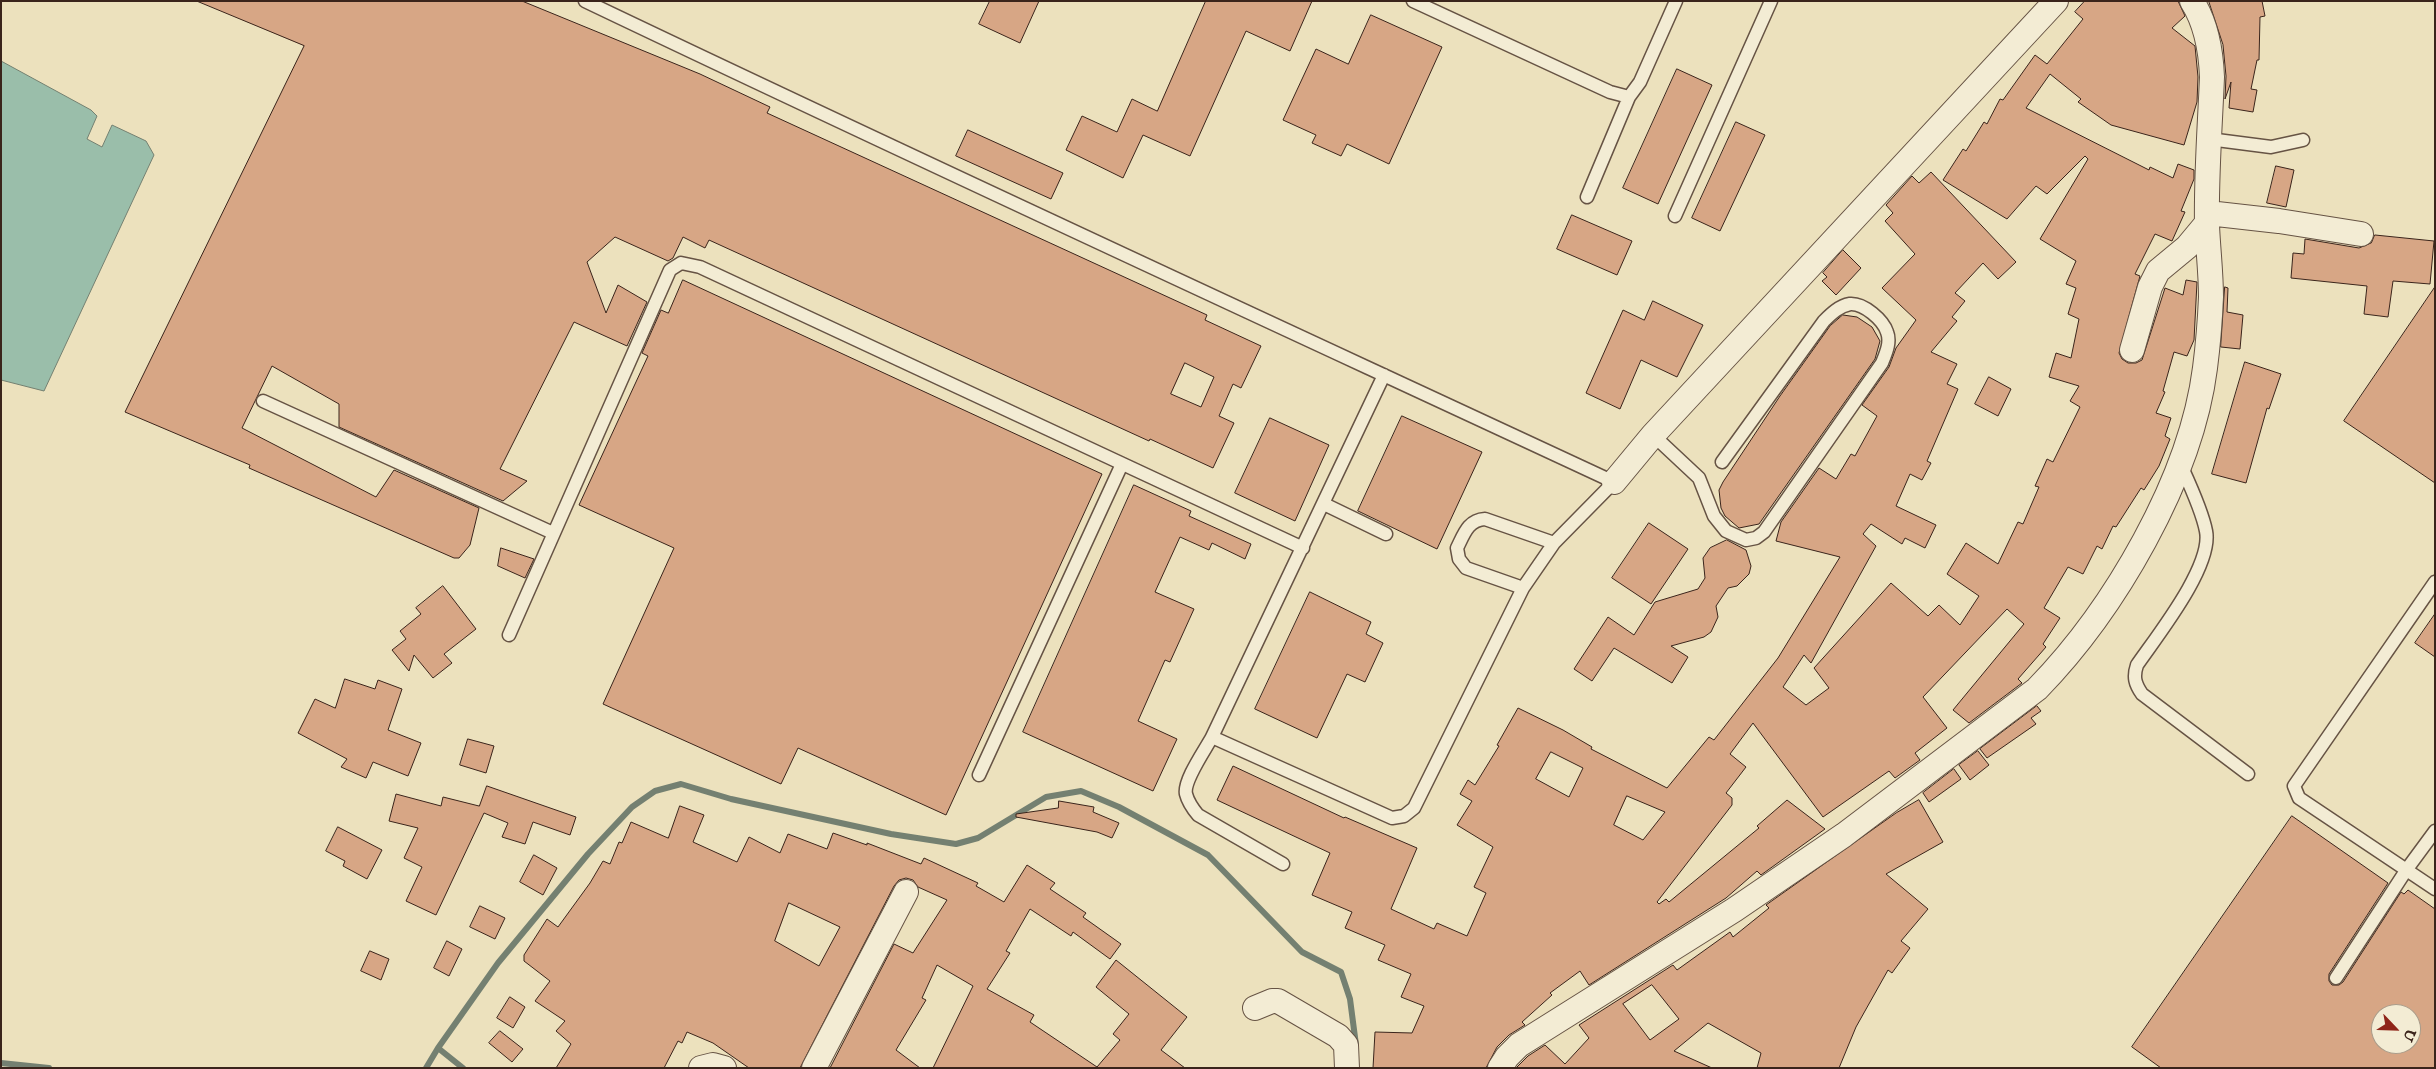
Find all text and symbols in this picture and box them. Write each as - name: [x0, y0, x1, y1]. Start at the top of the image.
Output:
- north arrow: [2371, 1004, 2421, 1054]
- text: U: [2398, 1026, 2419, 1044]

